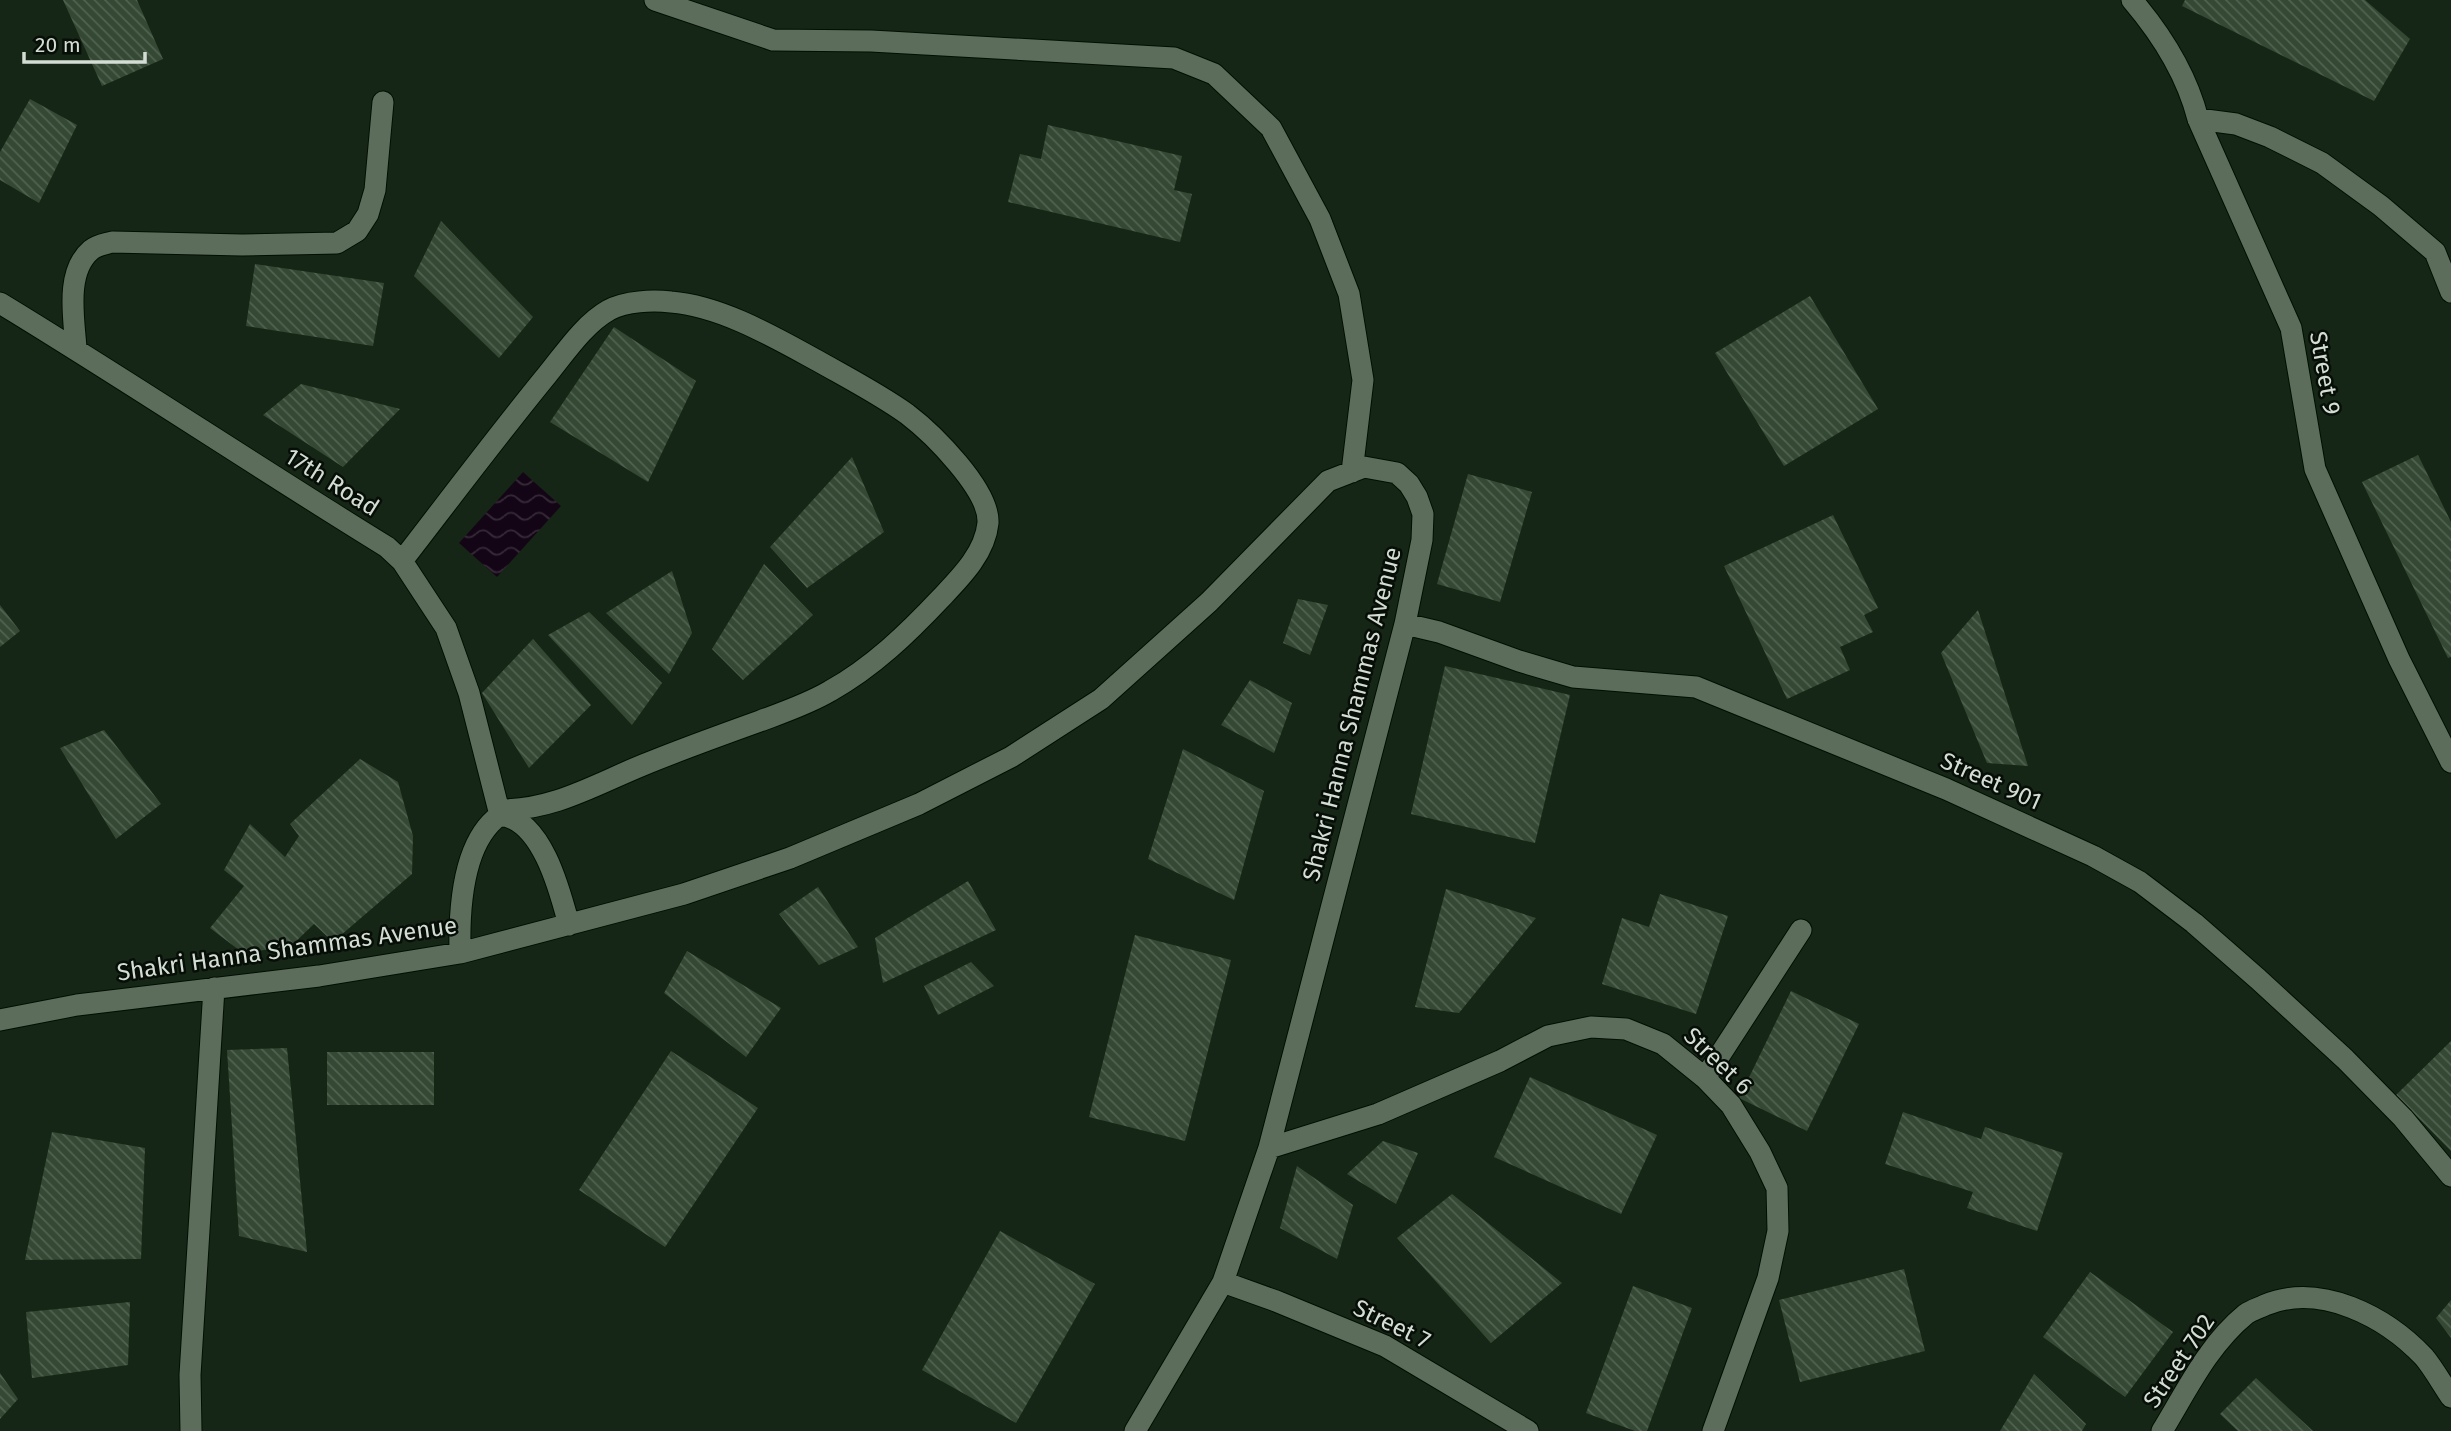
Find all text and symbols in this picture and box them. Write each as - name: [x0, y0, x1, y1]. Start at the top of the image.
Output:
- scale bar: [24, 21, 145, 65]
- text: 20 m: [35, 32, 81, 58]
- street label: Street 9: [2304, 329, 2346, 417]
- street label: 17th Road: [280, 442, 384, 522]
- street label: Shakri Hanna Shammas Avenue: [1297, 544, 1407, 884]
- street label: Street 901: [1936, 746, 2046, 816]
- street label: Shakri Hanna Shammas Avenue: [115, 911, 459, 987]
- street label: Street 6: [1678, 1022, 1758, 1100]
- street label: Street 7: [1349, 1293, 1435, 1355]
- street label: Street 702: [2138, 1309, 2220, 1413]

